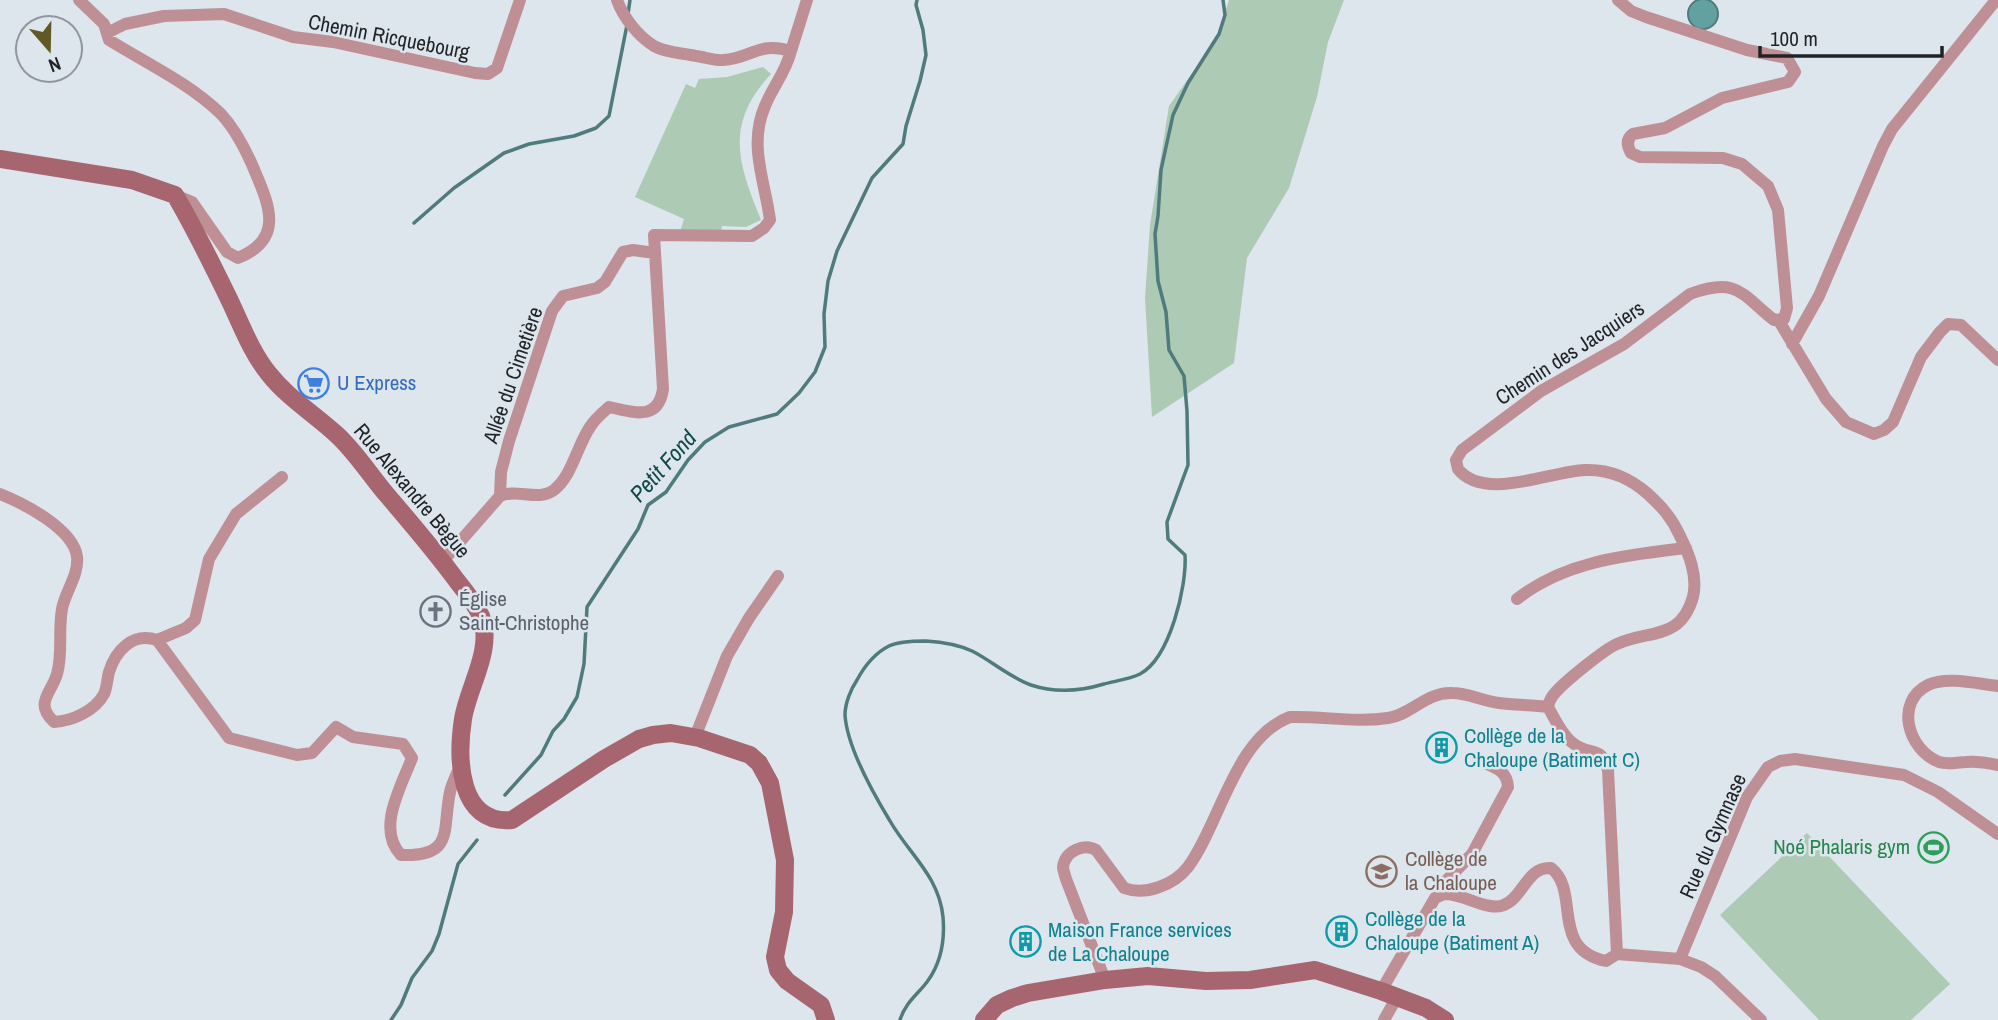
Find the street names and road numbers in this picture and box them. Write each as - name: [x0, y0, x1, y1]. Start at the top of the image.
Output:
- street label: Chemin Ricquebourg: [306, 7, 473, 66]
- street label: Chemin des Jacquiers: [1490, 294, 1650, 412]
- street label: Allée du Cimetière: [475, 303, 549, 448]
- street label: Rue Alexandre Bègue: [347, 417, 477, 564]
- street label: Rue du Gymnase: [1672, 769, 1753, 903]

